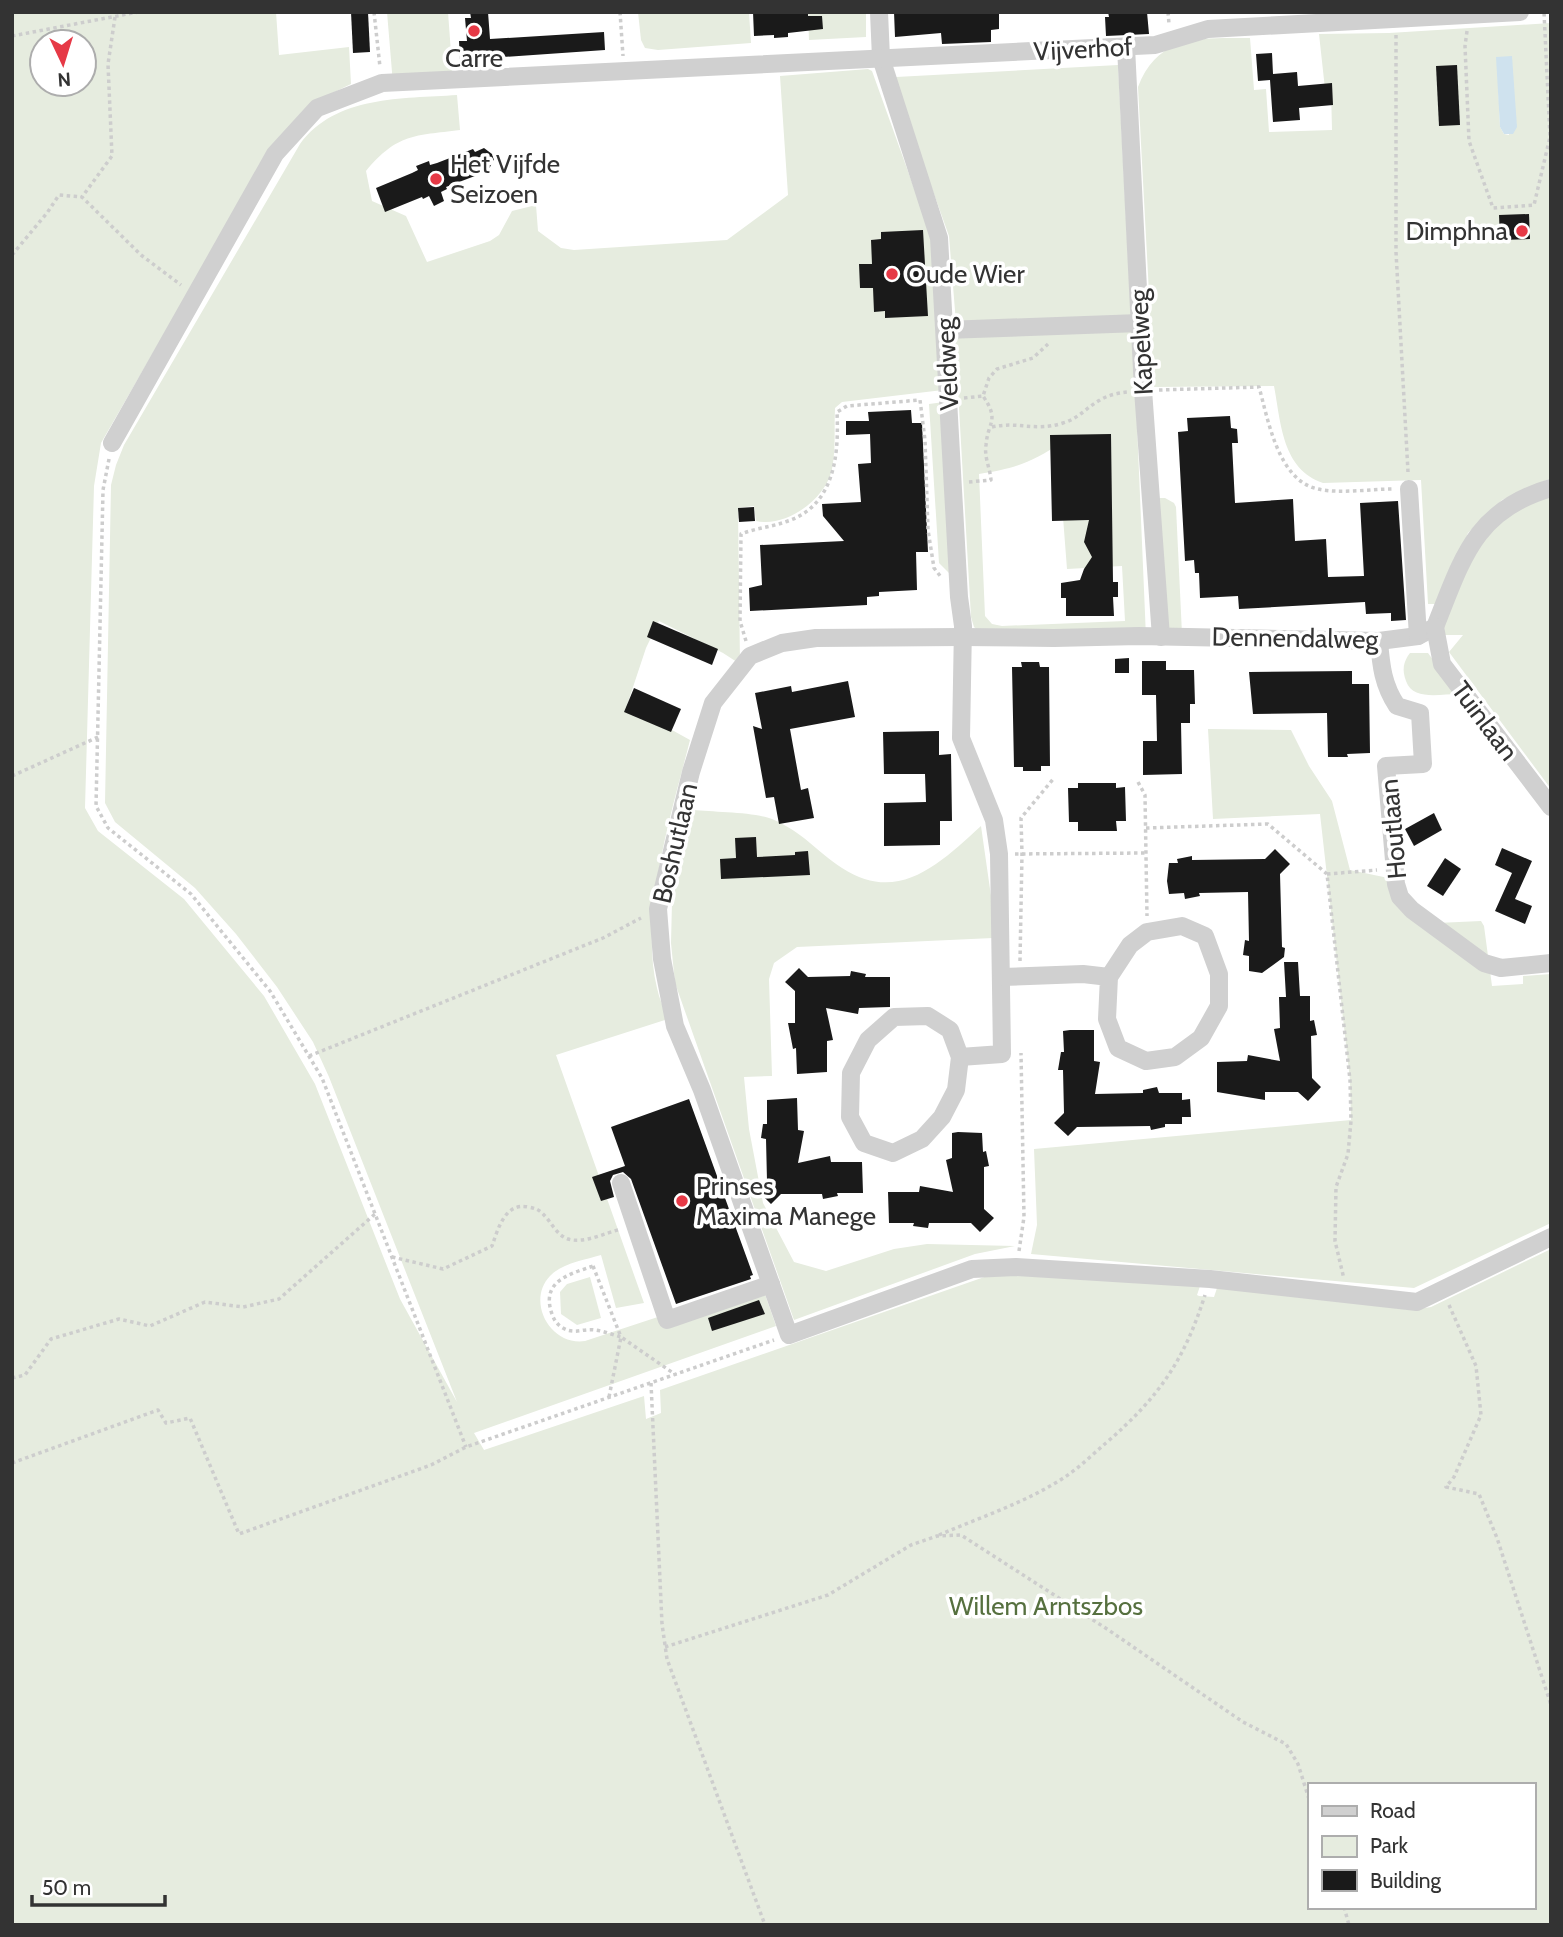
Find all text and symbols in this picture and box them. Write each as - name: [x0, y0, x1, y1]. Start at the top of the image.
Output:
- marker: Carre: [466, 23, 482, 39]
- north arrow: [28, 28, 98, 98]
- street label: Vijverhof: [1033, 30, 1134, 68]
- place label: Carre: [445, 42, 503, 74]
- text: N: [57, 68, 72, 91]
- place label: Het Vijfde Seizoen: [450, 148, 560, 210]
- marker: Het Vijfde Seizoen: [428, 171, 444, 187]
- place label: Dimphna: [1405, 215, 1509, 247]
- marker: Dimphna: [1514, 223, 1530, 239]
- place label: Oude Wier: [906, 258, 1025, 290]
- marker: Oude Wier: [884, 266, 900, 282]
- street label: Kapelweg: [1122, 287, 1160, 396]
- street label: Veldweg: [929, 316, 965, 411]
- street label: Dennendalweg: [1211, 621, 1380, 655]
- street label: Tuinlaan: [1445, 675, 1525, 767]
- street label: Houtlaan: [1373, 778, 1413, 880]
- street label: Boshutlaan: [646, 780, 704, 906]
- place label: Prinses Maxima Manege: [696, 1170, 876, 1232]
- marker: Prinses Maxima Manege: [674, 1193, 690, 1209]
- park label: Willem Arntszbos: [949, 1590, 1143, 1622]
- legend: [1308, 1783, 1535, 1909]
- text: Road: [1370, 1798, 1416, 1823]
- text: Park: [1370, 1833, 1408, 1858]
- scale bar: [32, 1864, 164, 1908]
- text: Building: [1370, 1868, 1442, 1893]
- text: 50 m: [42, 1875, 91, 1900]

